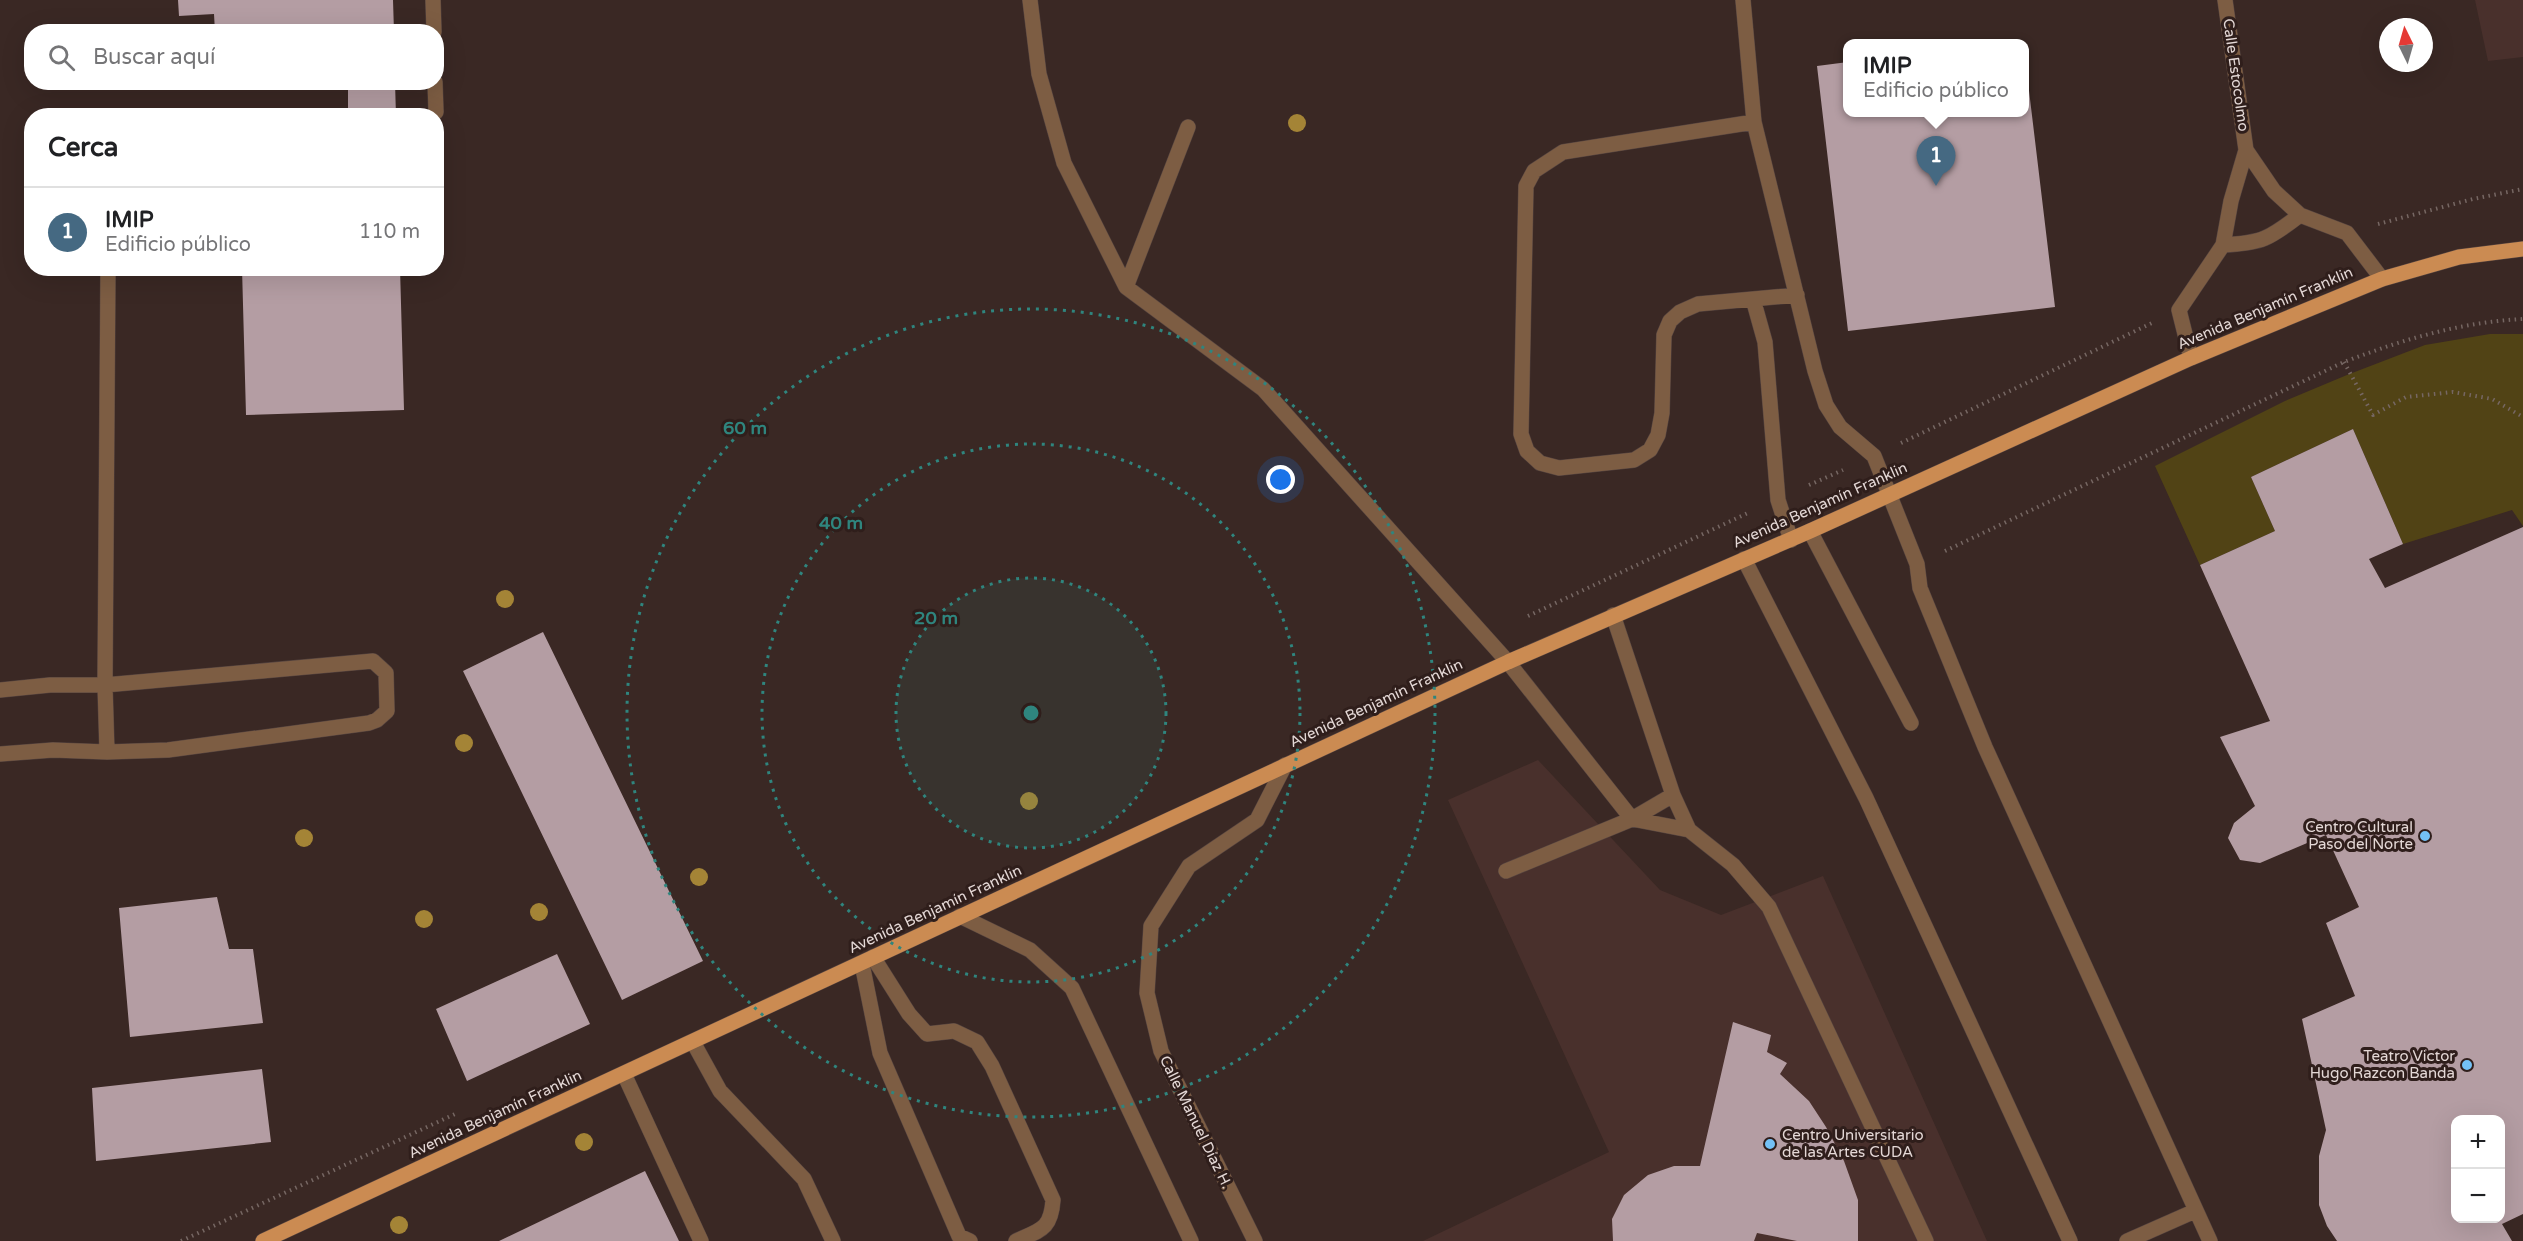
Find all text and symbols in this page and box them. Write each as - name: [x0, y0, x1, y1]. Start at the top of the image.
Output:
- street label: Calle Estocolmo: [2219, 17, 2253, 133]
- north arrow: [2379, 18, 2433, 72]
- search box: [24, 24, 444, 90]
- popup: [1843, 39, 2029, 117]
- icon: search: [45, 41, 78, 74]
- text: Buscar aquí: [93, 44, 215, 70]
- text: IMIP: [1863, 53, 1912, 79]
- text: Edificio público: [1863, 79, 2009, 103]
- text: Cerca: [48, 132, 118, 163]
- pin: 1: [1916, 136, 1956, 186]
- text: IMIP: [105, 207, 154, 233]
- text: 1: [61, 220, 74, 244]
- text: 110 m: [359, 220, 420, 244]
- text: Edificio público: [105, 233, 251, 257]
- street label: Avenida Benjamín Franklin: [2174, 263, 2356, 353]
- text: 60 m: [723, 417, 767, 439]
- street label: Avenida Benjamín Franklin: [1730, 458, 1910, 552]
- your location: [1266, 465, 1295, 494]
- text: 40 m: [819, 512, 863, 534]
- text: 20 m: [914, 607, 958, 629]
- street label: Avenida Benjamín Franklin: [1286, 655, 1466, 751]
- centre of rings: [1021, 703, 1041, 723]
- place label: Centro Cultural Paso del Norte: [2305, 818, 2413, 853]
- marker: Centro Cultural Paso del Norte: [2418, 829, 2432, 843]
- street label: Avenida Benjamín Franklin: [845, 861, 1025, 957]
- place label: Teatro Victor Hugo Razcon Banda: [2310, 1047, 2455, 1082]
- street label: Calle Manuel Díaz H.: [1156, 1053, 1236, 1191]
- marker: Teatro Victor Hugo Razcon Banda: [2460, 1058, 2474, 1072]
- street label: Avenida Benjamín Franklin: [405, 1066, 585, 1162]
- map controls: [2451, 1115, 2505, 1223]
- button: +: [2451, 1115, 2505, 1169]
- place label: Centro Universitario de las Artes CUDA: [1782, 1126, 1924, 1161]
- marker: Centro Universitario de las Artes CUDA: [1763, 1137, 1777, 1151]
- button: −: [2451, 1169, 2505, 1223]

